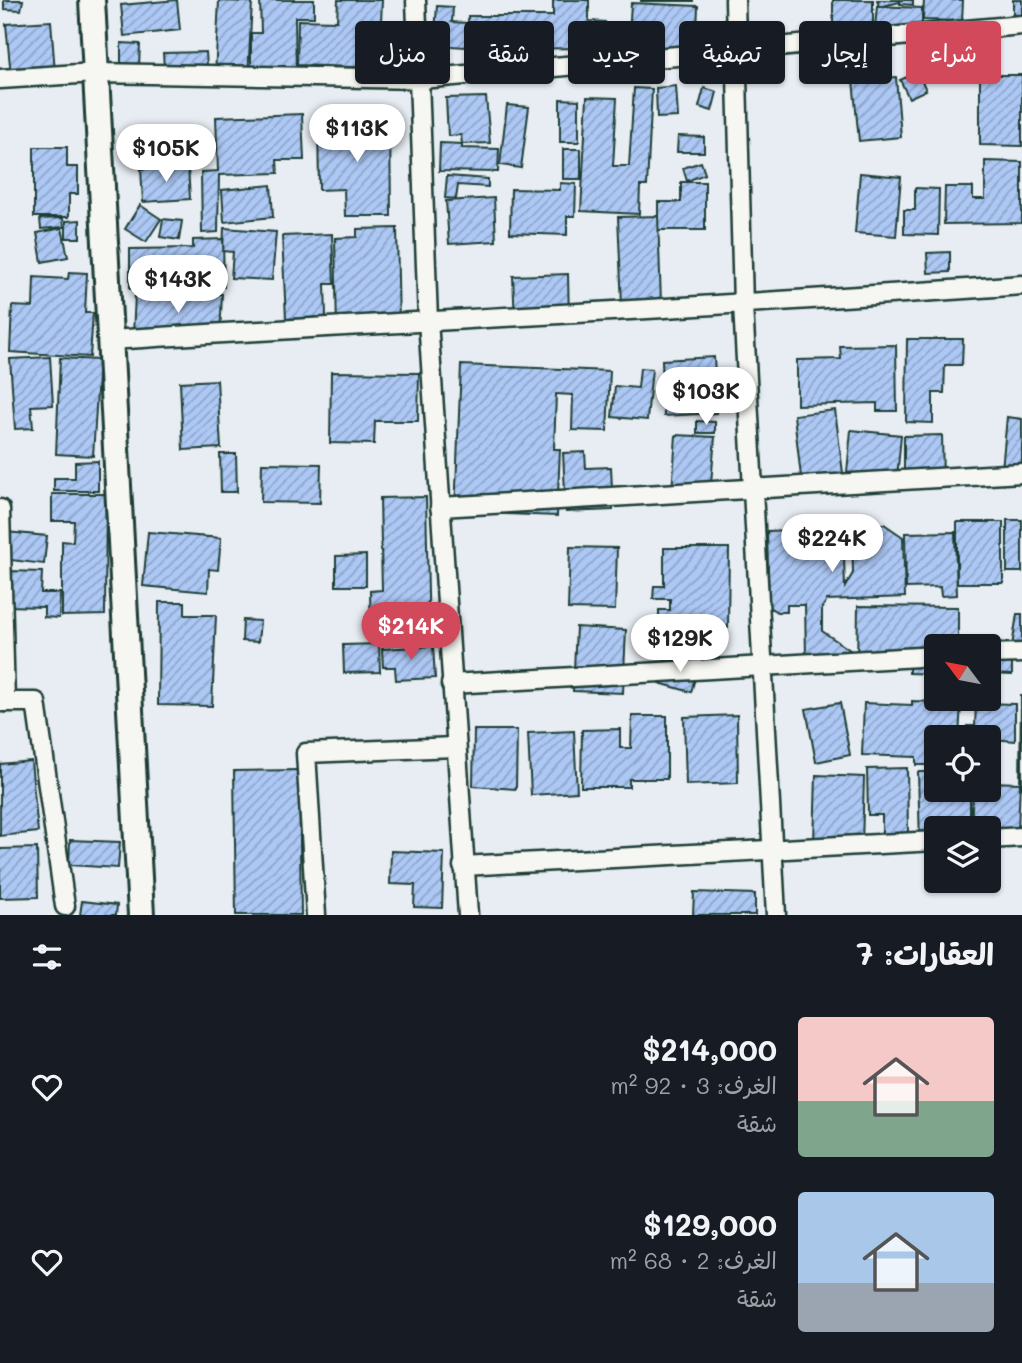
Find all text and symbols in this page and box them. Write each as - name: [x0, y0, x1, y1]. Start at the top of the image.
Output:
- chip: منزل: [355, 21, 450, 84]
- chip: شقة: [464, 21, 554, 84]
- chip: جديد: [568, 21, 665, 84]
- chip: تصفية: [679, 21, 785, 84]
- chip: إيجار: [799, 21, 892, 84]
- chip: شراء: [906, 21, 1001, 84]
- pin: $113K: [308, 104, 406, 164]
- text: $113K: [325, 112, 389, 142]
- pin: $105K: [117, 124, 215, 184]
- text: $105K: [132, 132, 200, 162]
- pin: $143K: [129, 256, 227, 315]
- text: $143K: [144, 263, 212, 293]
- pin: $103K: [657, 368, 755, 427]
- text: $103K: [672, 375, 740, 405]
- pin: $224K: [783, 514, 881, 574]
- text: $224K: [797, 522, 867, 552]
- pin: $214K: [362, 602, 460, 662]
- text: $214K: [378, 610, 444, 640]
- pin: $129K: [631, 614, 729, 674]
- text: $129K: [647, 622, 713, 652]
- north arrow: [924, 634, 1001, 710]
- map controls: [924, 634, 1001, 893]
- button: locate: [924, 725, 1001, 802]
- button: layers: [924, 816, 1001, 893]
- text: العقارات: 7: [856, 933, 994, 973]
- icon: filters: [28, 938, 66, 976]
- text: $214,000: [642, 1029, 777, 1069]
- icon: home: [854, 1045, 938, 1129]
- icon: heart: [28, 1068, 66, 1106]
- text: الغرف: 3 · 92 m²: [610, 1070, 777, 1100]
- text: شقة: [737, 1108, 777, 1138]
- text: $129,000: [643, 1204, 777, 1244]
- icon: home: [854, 1220, 938, 1304]
- icon: heart: [28, 1243, 66, 1281]
- text: الغرف: 2 · 68 m²: [610, 1245, 777, 1275]
- text: شقة: [737, 1283, 777, 1313]

